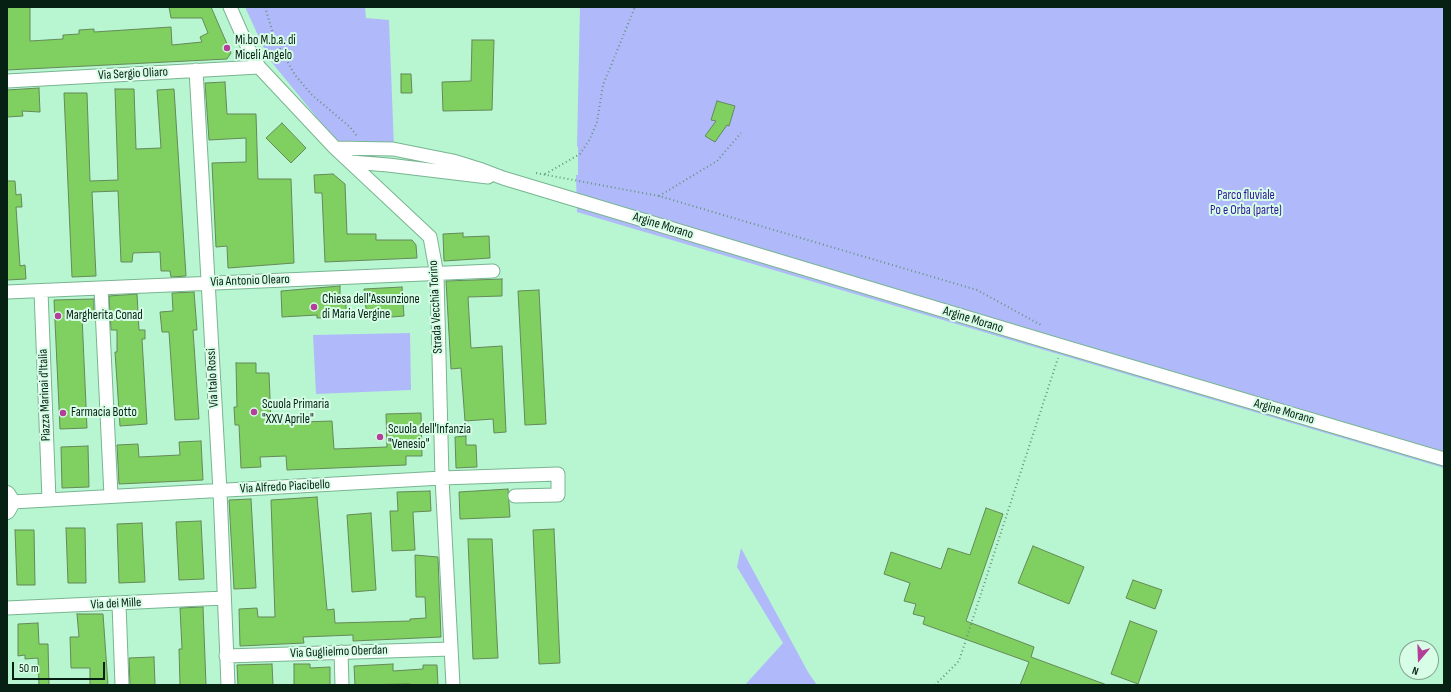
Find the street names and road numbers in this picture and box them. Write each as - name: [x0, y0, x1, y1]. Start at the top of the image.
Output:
- street label: Via Sergio Oliaro: [98, 64, 168, 84]
- street label: Argine Morano: [631, 209, 695, 243]
- street label: Strada Vecchia Torino: [426, 260, 446, 354]
- street label: Via Antonio Olearo: [210, 272, 290, 290]
- street label: Argine Morano: [941, 303, 1005, 337]
- street label: Via Italo Rossi: [204, 348, 222, 408]
- street label: Piazza Marinai d'Italia: [36, 349, 54, 441]
- street label: Argine Morano: [1252, 396, 1316, 428]
- street label: Via Alfredo Piacibello: [240, 477, 330, 497]
- street label: Via dei Mille: [90, 595, 142, 613]
- street label: Via Guglielmo Oberdan: [290, 643, 388, 661]

